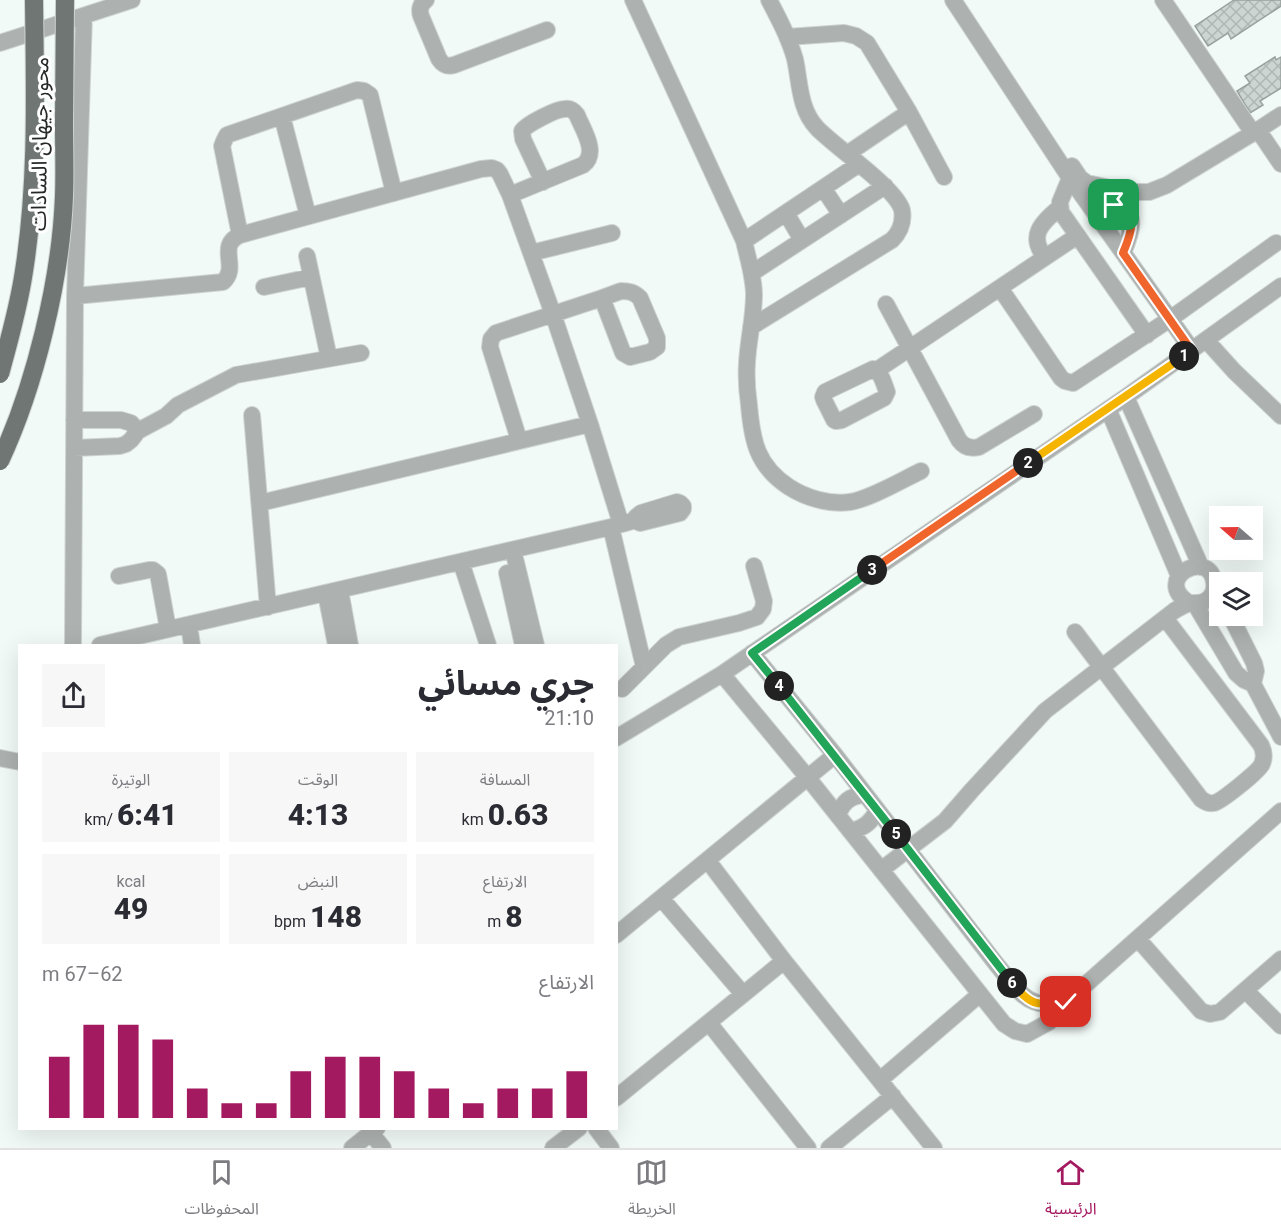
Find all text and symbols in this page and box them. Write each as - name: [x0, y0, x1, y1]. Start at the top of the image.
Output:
- street label: محور جيهان السادات: [26, 57, 54, 231]
- pin: [1088, 179, 1139, 230]
- icon: arrive: [1097, 188, 1130, 221]
- pin: 1: [1169, 341, 1199, 371]
- text: 1: [1179, 346, 1189, 365]
- pin: 2: [1013, 448, 1043, 478]
- text: 2: [1023, 453, 1033, 472]
- north arrow: [1209, 506, 1263, 560]
- map controls: [1209, 506, 1263, 626]
- pin: 3: [857, 555, 887, 585]
- text: 3: [867, 560, 877, 579]
- button: layers: [1209, 572, 1263, 626]
- button: share: [42, 664, 105, 727]
- text: جري مسائي: [418, 664, 594, 703]
- pin: 4: [764, 671, 794, 701]
- text: 4: [774, 676, 784, 695]
- text: 21:10: [544, 706, 594, 730]
- text: الوتيرة: [112, 770, 150, 789]
- text: الوقت: [298, 770, 338, 789]
- text: المسافة: [480, 770, 530, 789]
- text: 6:41: [117, 797, 178, 832]
- text: 4:13: [288, 797, 348, 832]
- text: 0.63: [488, 797, 548, 832]
- text: /km: [84, 810, 117, 829]
- text: km: [462, 810, 488, 829]
- pin: 5: [881, 819, 911, 849]
- text: 5: [891, 824, 901, 843]
- text: kcal: [117, 872, 145, 891]
- text: النبض: [298, 872, 338, 891]
- text: الارتفاع: [483, 872, 527, 891]
- text: 49: [114, 891, 148, 926]
- text: 148: [310, 899, 362, 934]
- text: 8: [505, 899, 523, 934]
- text: bpm: [274, 912, 310, 931]
- text: m: [487, 912, 505, 931]
- text: 62–67 m: [42, 962, 123, 986]
- pin: 6: [997, 968, 1027, 998]
- text: الارتفاع: [539, 970, 594, 994]
- text: 6: [1007, 973, 1017, 992]
- pin: [1040, 976, 1091, 1027]
- icon: check: [1049, 985, 1082, 1018]
- tab: المحفوظات: [185, 1156, 259, 1226]
- tab: الخريطة: [628, 1156, 676, 1226]
- tab: الرئيسية: [1045, 1156, 1096, 1226]

